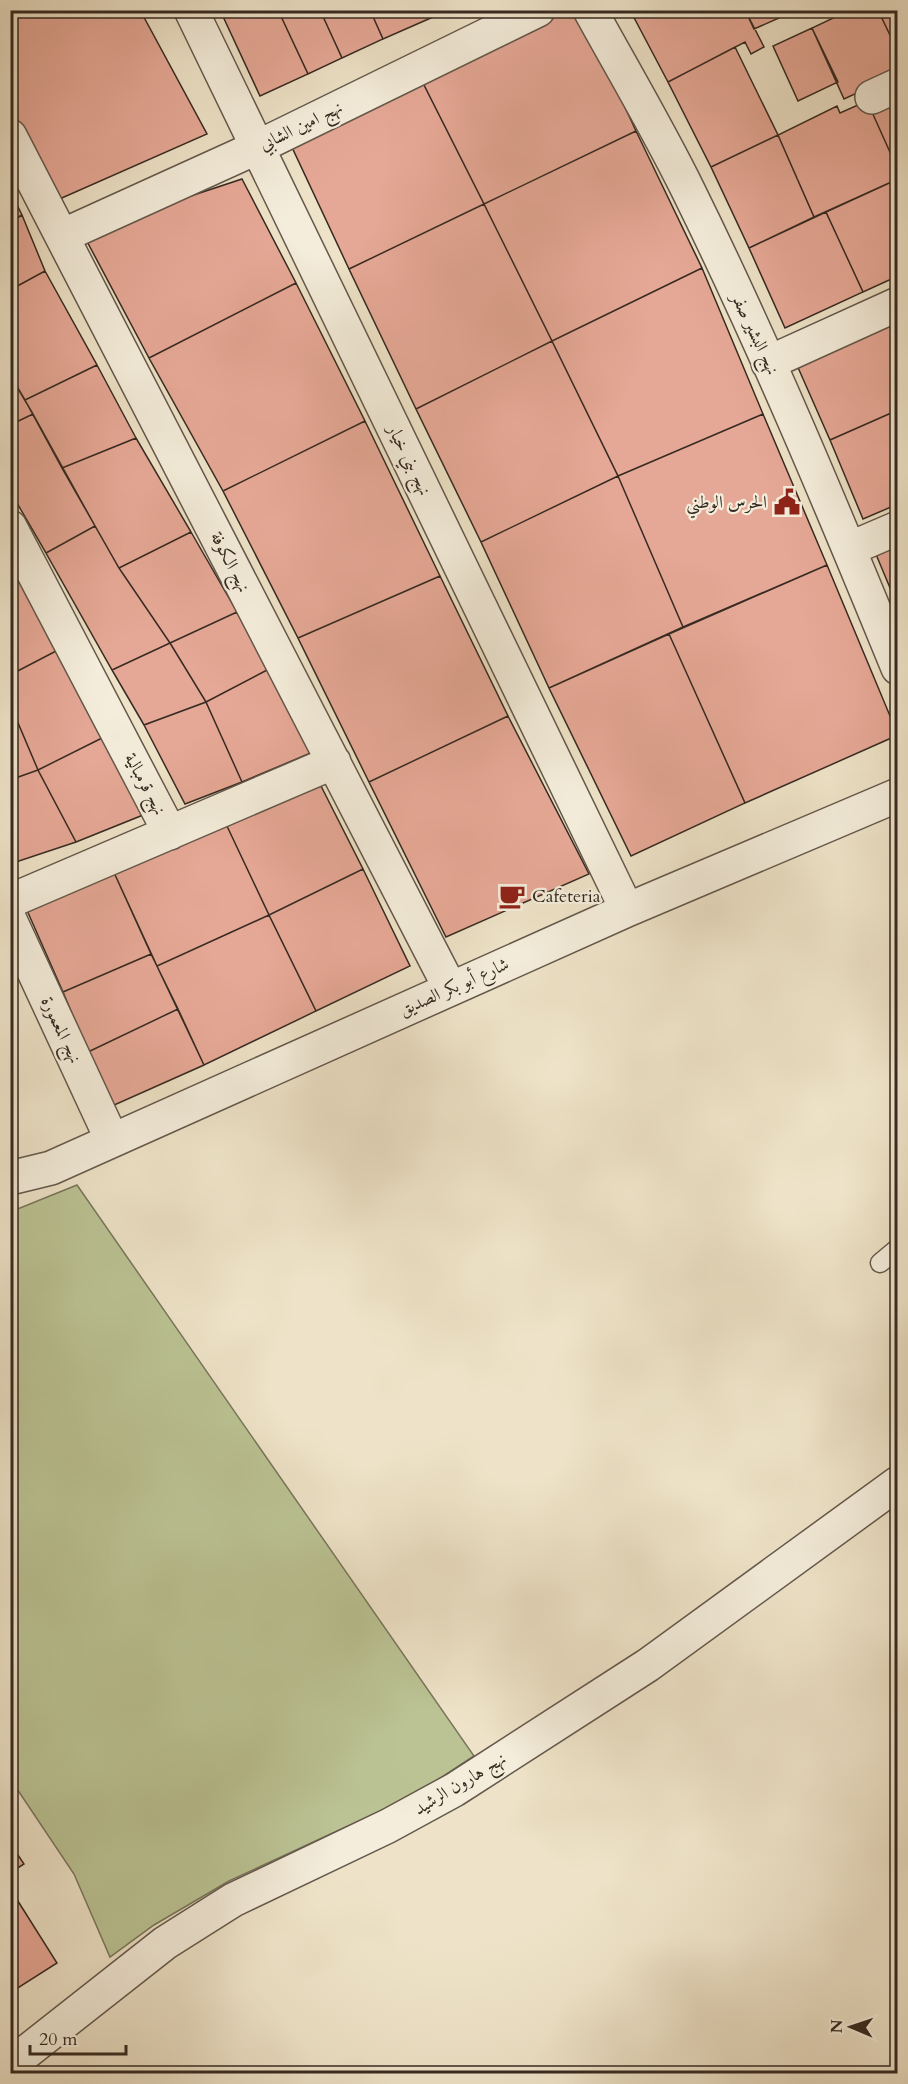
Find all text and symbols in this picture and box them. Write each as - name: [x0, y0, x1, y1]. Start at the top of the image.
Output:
- street label: نهج امين الشابي: [255, 95, 348, 160]
- street label: نهج البشير صفر: [722, 287, 785, 380]
- street label: نهج بني خيار: [377, 418, 437, 501]
- public building icon: الحرس الوطني: [772, 487, 802, 517]
- place label: الحرس الوطني: [686, 490, 767, 519]
- street label: نهج الكوفة: [201, 527, 256, 598]
- street label: نهج قرمبالية: [116, 748, 172, 821]
- cafe icon: Cafeteria: [497, 881, 527, 911]
- place label: Cafeteria: [532, 884, 601, 909]
- street label: شارع أبو بكر الصديق: [395, 951, 514, 1024]
- street label: نهج المعمورة: [32, 992, 87, 1069]
- street label: نهج هارون الرشيد: [409, 1747, 512, 1824]
- north arrow: [821, 1997, 881, 2057]
- scale bar: [30, 2018, 126, 2056]
- text: N: [826, 2019, 848, 2034]
- text: 20 m: [39, 2027, 78, 2052]

